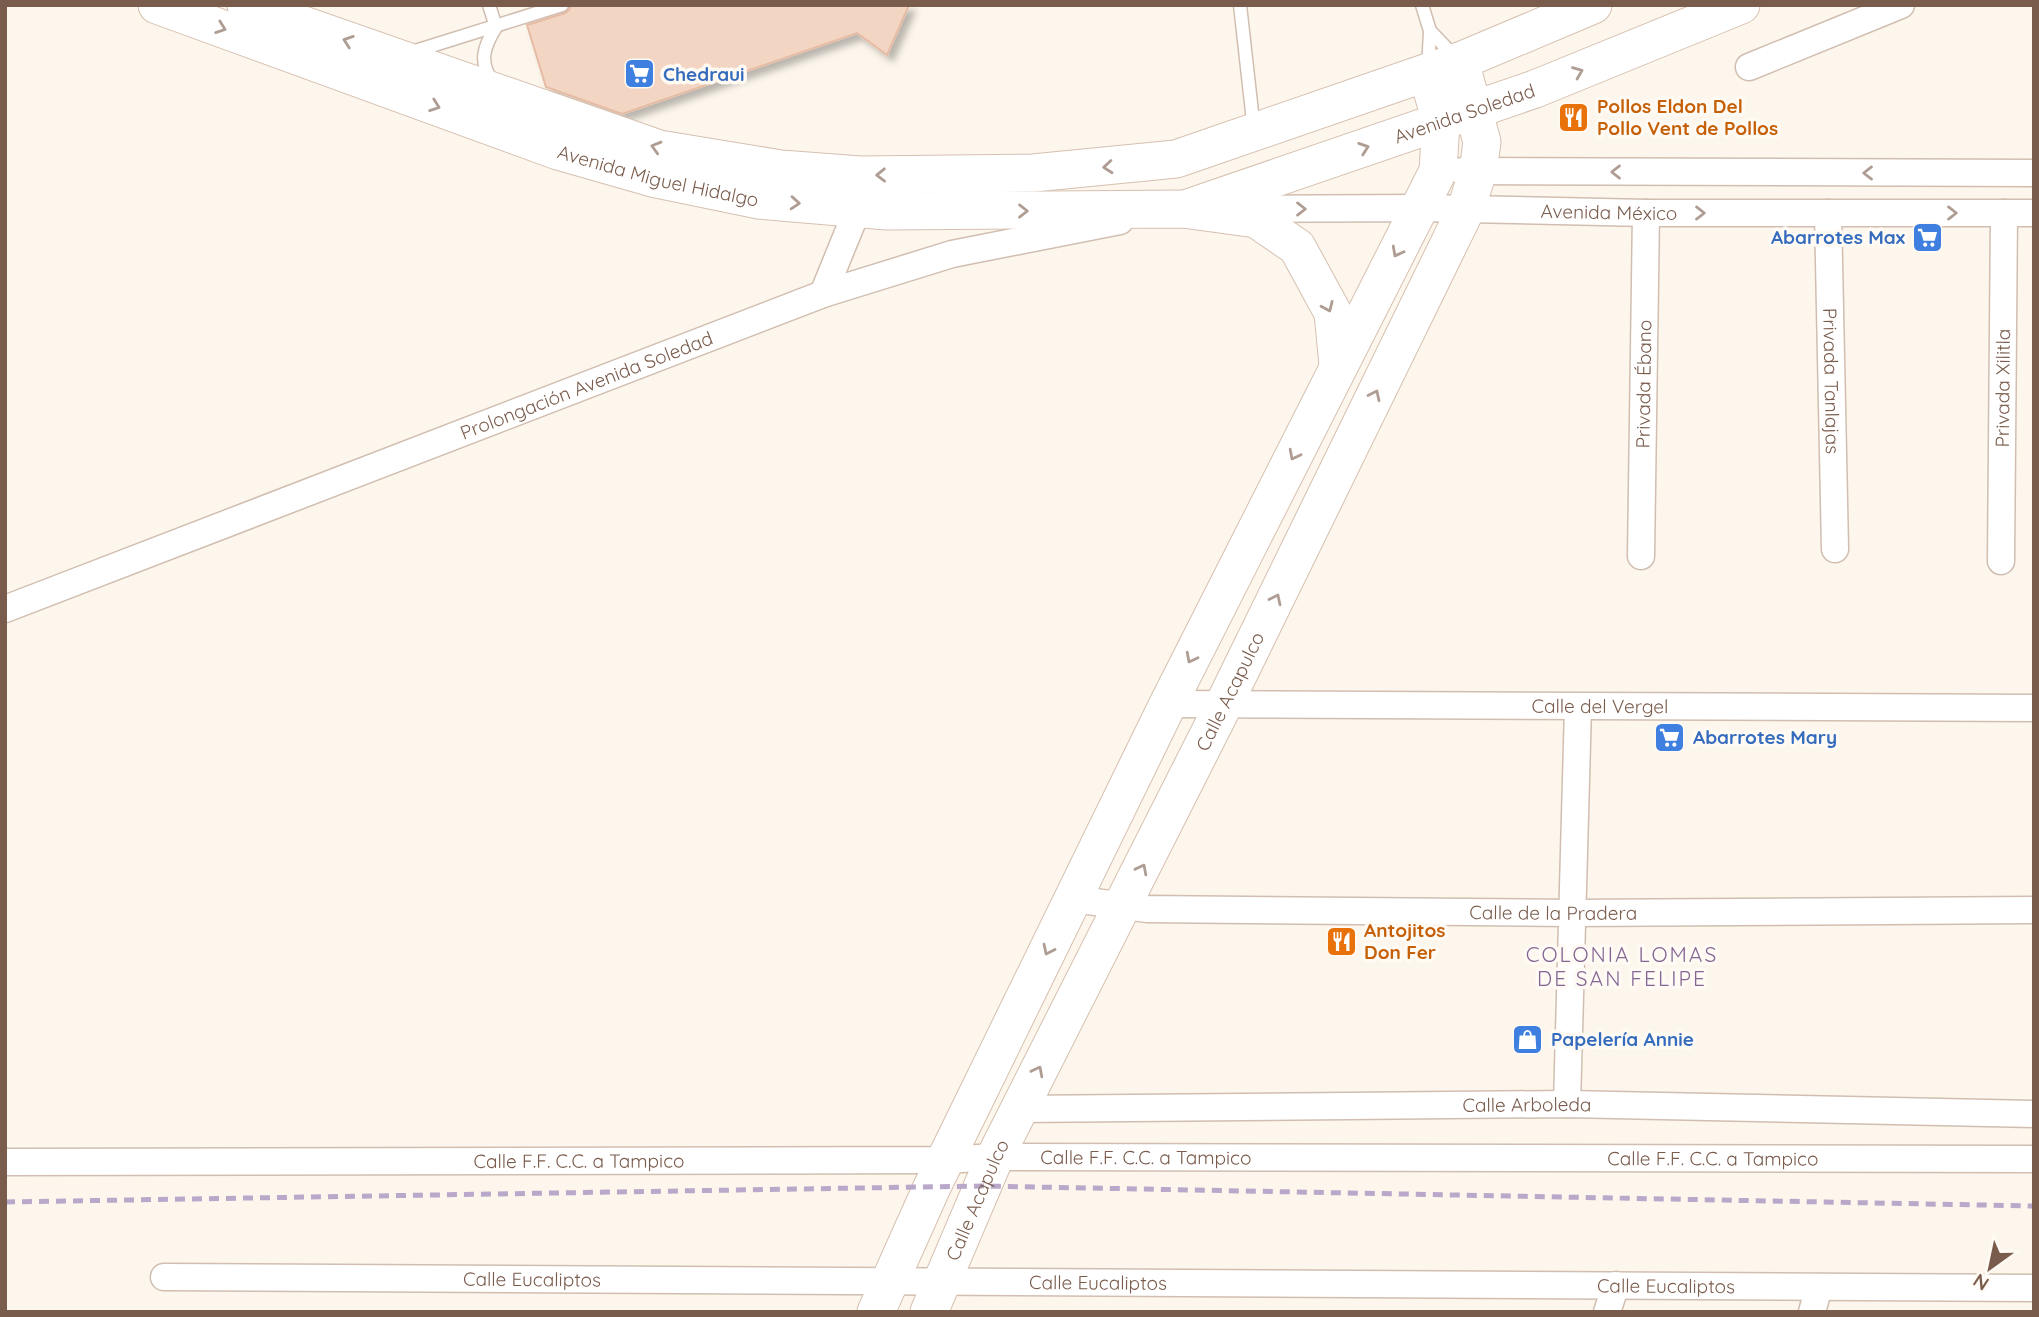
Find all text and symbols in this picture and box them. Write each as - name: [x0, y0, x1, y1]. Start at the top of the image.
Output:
- one-way arrow: [215, 20, 227, 34]
- one-way arrow: [343, 35, 355, 49]
- supermarket icon: Chedraui: [623, 57, 657, 91]
- place label: Chedraui: [663, 62, 745, 86]
- one-way arrow: [1572, 66, 1584, 80]
- street label: Avenida Soledad: [1391, 78, 1538, 148]
- place label: Pollos Eldon Del Pollo Vent de Pollos: [1597, 94, 1778, 140]
- one-way arrow: [429, 98, 441, 112]
- restaurant icon: Pollos Eldon Del Pollo Vent de Pollos: [1557, 100, 1591, 134]
- street label: Avenida Miguel Hidalgo: [555, 139, 761, 212]
- one-way arrow: [650, 141, 662, 156]
- one-way arrow: [1357, 141, 1369, 156]
- one-way arrow: [1103, 159, 1114, 174]
- one-way arrow: [1610, 164, 1620, 180]
- one-way arrow: [1862, 165, 1872, 181]
- one-way arrow: [875, 167, 886, 183]
- one-way arrow: [790, 195, 801, 210]
- street label: Avenida México: [1540, 199, 1677, 225]
- one-way arrow: [1296, 201, 1306, 217]
- one-way arrow: [1018, 203, 1028, 219]
- one-way arrow: [1695, 205, 1705, 221]
- one-way arrow: [1947, 205, 1957, 221]
- supermarket icon: Abarrotes Max: [1911, 220, 1945, 254]
- place label: Abarrotes Max: [1771, 225, 1905, 249]
- one-way arrow: [1392, 245, 1406, 257]
- one-way arrow: [1320, 300, 1334, 312]
- street label: Privada Tanlajas: [1818, 308, 1845, 454]
- street label: Privada Ébano: [1631, 319, 1656, 449]
- street label: Prolongación Avenida Soledad: [457, 326, 716, 445]
- street label: Privada Xilitla: [1990, 328, 2015, 448]
- one-way arrow: [1367, 390, 1381, 402]
- one-way arrow: [1288, 447, 1302, 460]
- one-way arrow: [1267, 594, 1281, 606]
- street label: Calle Acapulco: [1190, 628, 1269, 755]
- one-way arrow: [1186, 651, 1200, 663]
- street label: Calle del Vergel: [1532, 694, 1668, 718]
- supermarket icon: Abarrotes Mary: [1653, 720, 1687, 754]
- place label: Abarrotes Mary: [1693, 725, 1837, 749]
- one-way arrow: [1133, 864, 1147, 876]
- street label: Calle de la Pradera: [1469, 900, 1637, 925]
- place label: Antojitos Don Fer: [1364, 918, 1445, 964]
- restaurant icon: Antojitos Don Fer: [1324, 924, 1358, 958]
- district label: COLONIA LOMAS DE SAN FELIPE: [1526, 941, 1718, 991]
- one-way arrow: [1042, 943, 1056, 955]
- shop icon: Papelería Annie: [1511, 1022, 1545, 1056]
- place label: Papelería Annie: [1551, 1027, 1694, 1051]
- one-way arrow: [1030, 1066, 1044, 1078]
- street label: Calle Arboleda: [1462, 1092, 1592, 1117]
- street label: Calle Acapulco: [940, 1135, 1014, 1264]
- street label: Calle F.F. C.C. a Tampico: [1040, 1145, 1251, 1169]
- street label: Calle F.F. C.C. a Tampico: [1607, 1146, 1818, 1171]
- street label: Calle F.F. C.C. a Tampico: [473, 1149, 685, 1173]
- north arrow: [1955, 1233, 2025, 1303]
- street label: Calle Eucaliptos: [463, 1267, 601, 1292]
- text: N: [1968, 1268, 1993, 1296]
- street label: Calle Eucaliptos: [1029, 1270, 1167, 1295]
- street label: Calle Eucaliptos: [1597, 1273, 1735, 1298]

